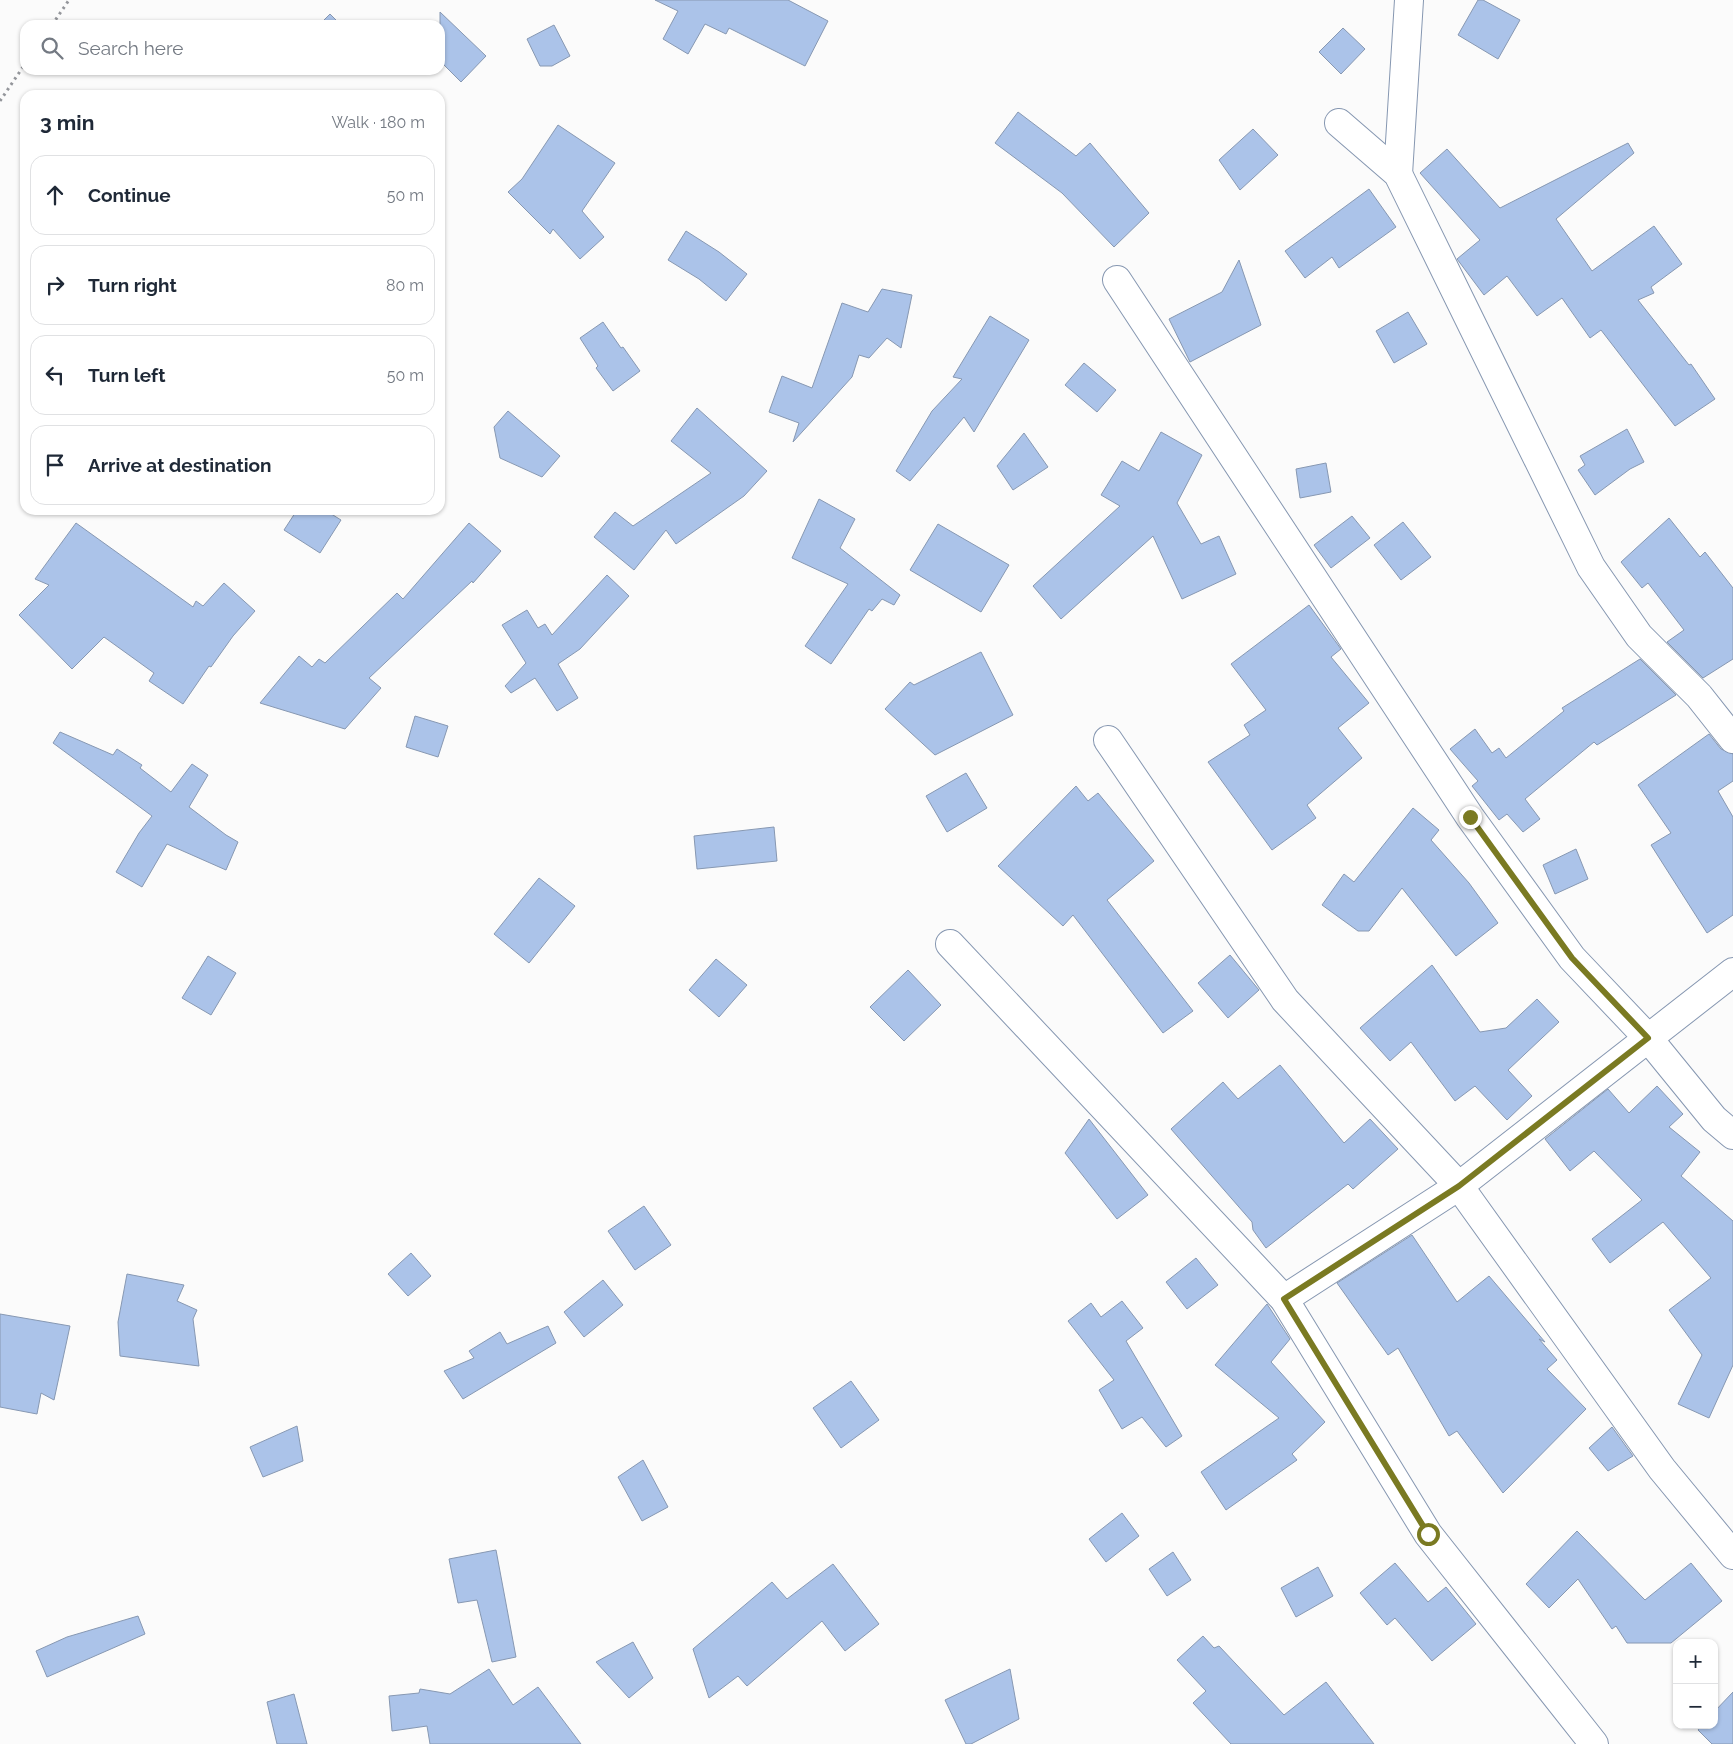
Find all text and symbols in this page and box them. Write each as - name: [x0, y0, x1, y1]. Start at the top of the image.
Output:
- search box: [20, 20, 445, 75]
- icon: search: [38, 34, 66, 62]
- text: Search here: [78, 37, 184, 59]
- text: 3 min: [40, 110, 94, 135]
- text: Walk · 180 m: [331, 113, 425, 132]
- icon: ahead: [41, 181, 69, 209]
- text: Continue: [88, 184, 171, 206]
- text: 50 m: [387, 186, 424, 205]
- icon: right: [41, 271, 69, 299]
- text: Turn right: [88, 274, 177, 296]
- text: 80 m: [386, 276, 424, 295]
- icon: left: [41, 361, 69, 389]
- text: Turn left: [88, 364, 165, 386]
- text: 50 m: [387, 366, 424, 385]
- icon: arrive: [41, 451, 69, 479]
- text: Arrive at destination: [88, 454, 272, 476]
- route end: [1459, 806, 1482, 829]
- route start: [1417, 1523, 1440, 1546]
- map controls: [1673, 1639, 1718, 1729]
- button: +: [1673, 1639, 1718, 1684]
- button: −: [1673, 1684, 1718, 1729]

